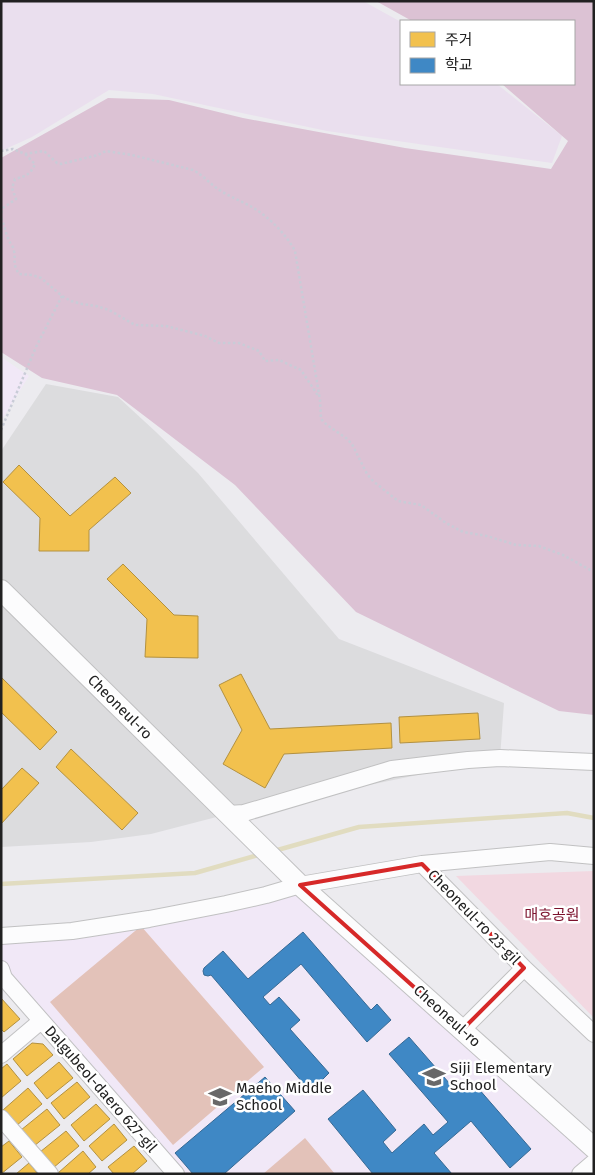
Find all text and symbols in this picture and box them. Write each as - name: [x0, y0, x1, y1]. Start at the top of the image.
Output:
- legend: [400, 20, 575, 85]
- text: 주거: [445, 31, 473, 49]
- text: 학교: [445, 56, 473, 74]
- street label: Cheoneul-ro: [84, 671, 156, 743]
- street label: Cheoneul-ro 23-gil: [424, 866, 524, 969]
- park label: 매호공원: [524, 906, 580, 924]
- street label: Cheoneul-ro: [410, 981, 484, 1051]
- street label: Dalgubeol-daero 627-gil: [41, 1022, 161, 1157]
- place label: Siji Elementary School: [450, 1059, 552, 1094]
- school or university icon: Siji Elementary School: [421, 1064, 447, 1090]
- place label: Maeho Middle School: [236, 1079, 332, 1114]
- school or university icon: Maeho Middle School: [207, 1084, 233, 1110]

